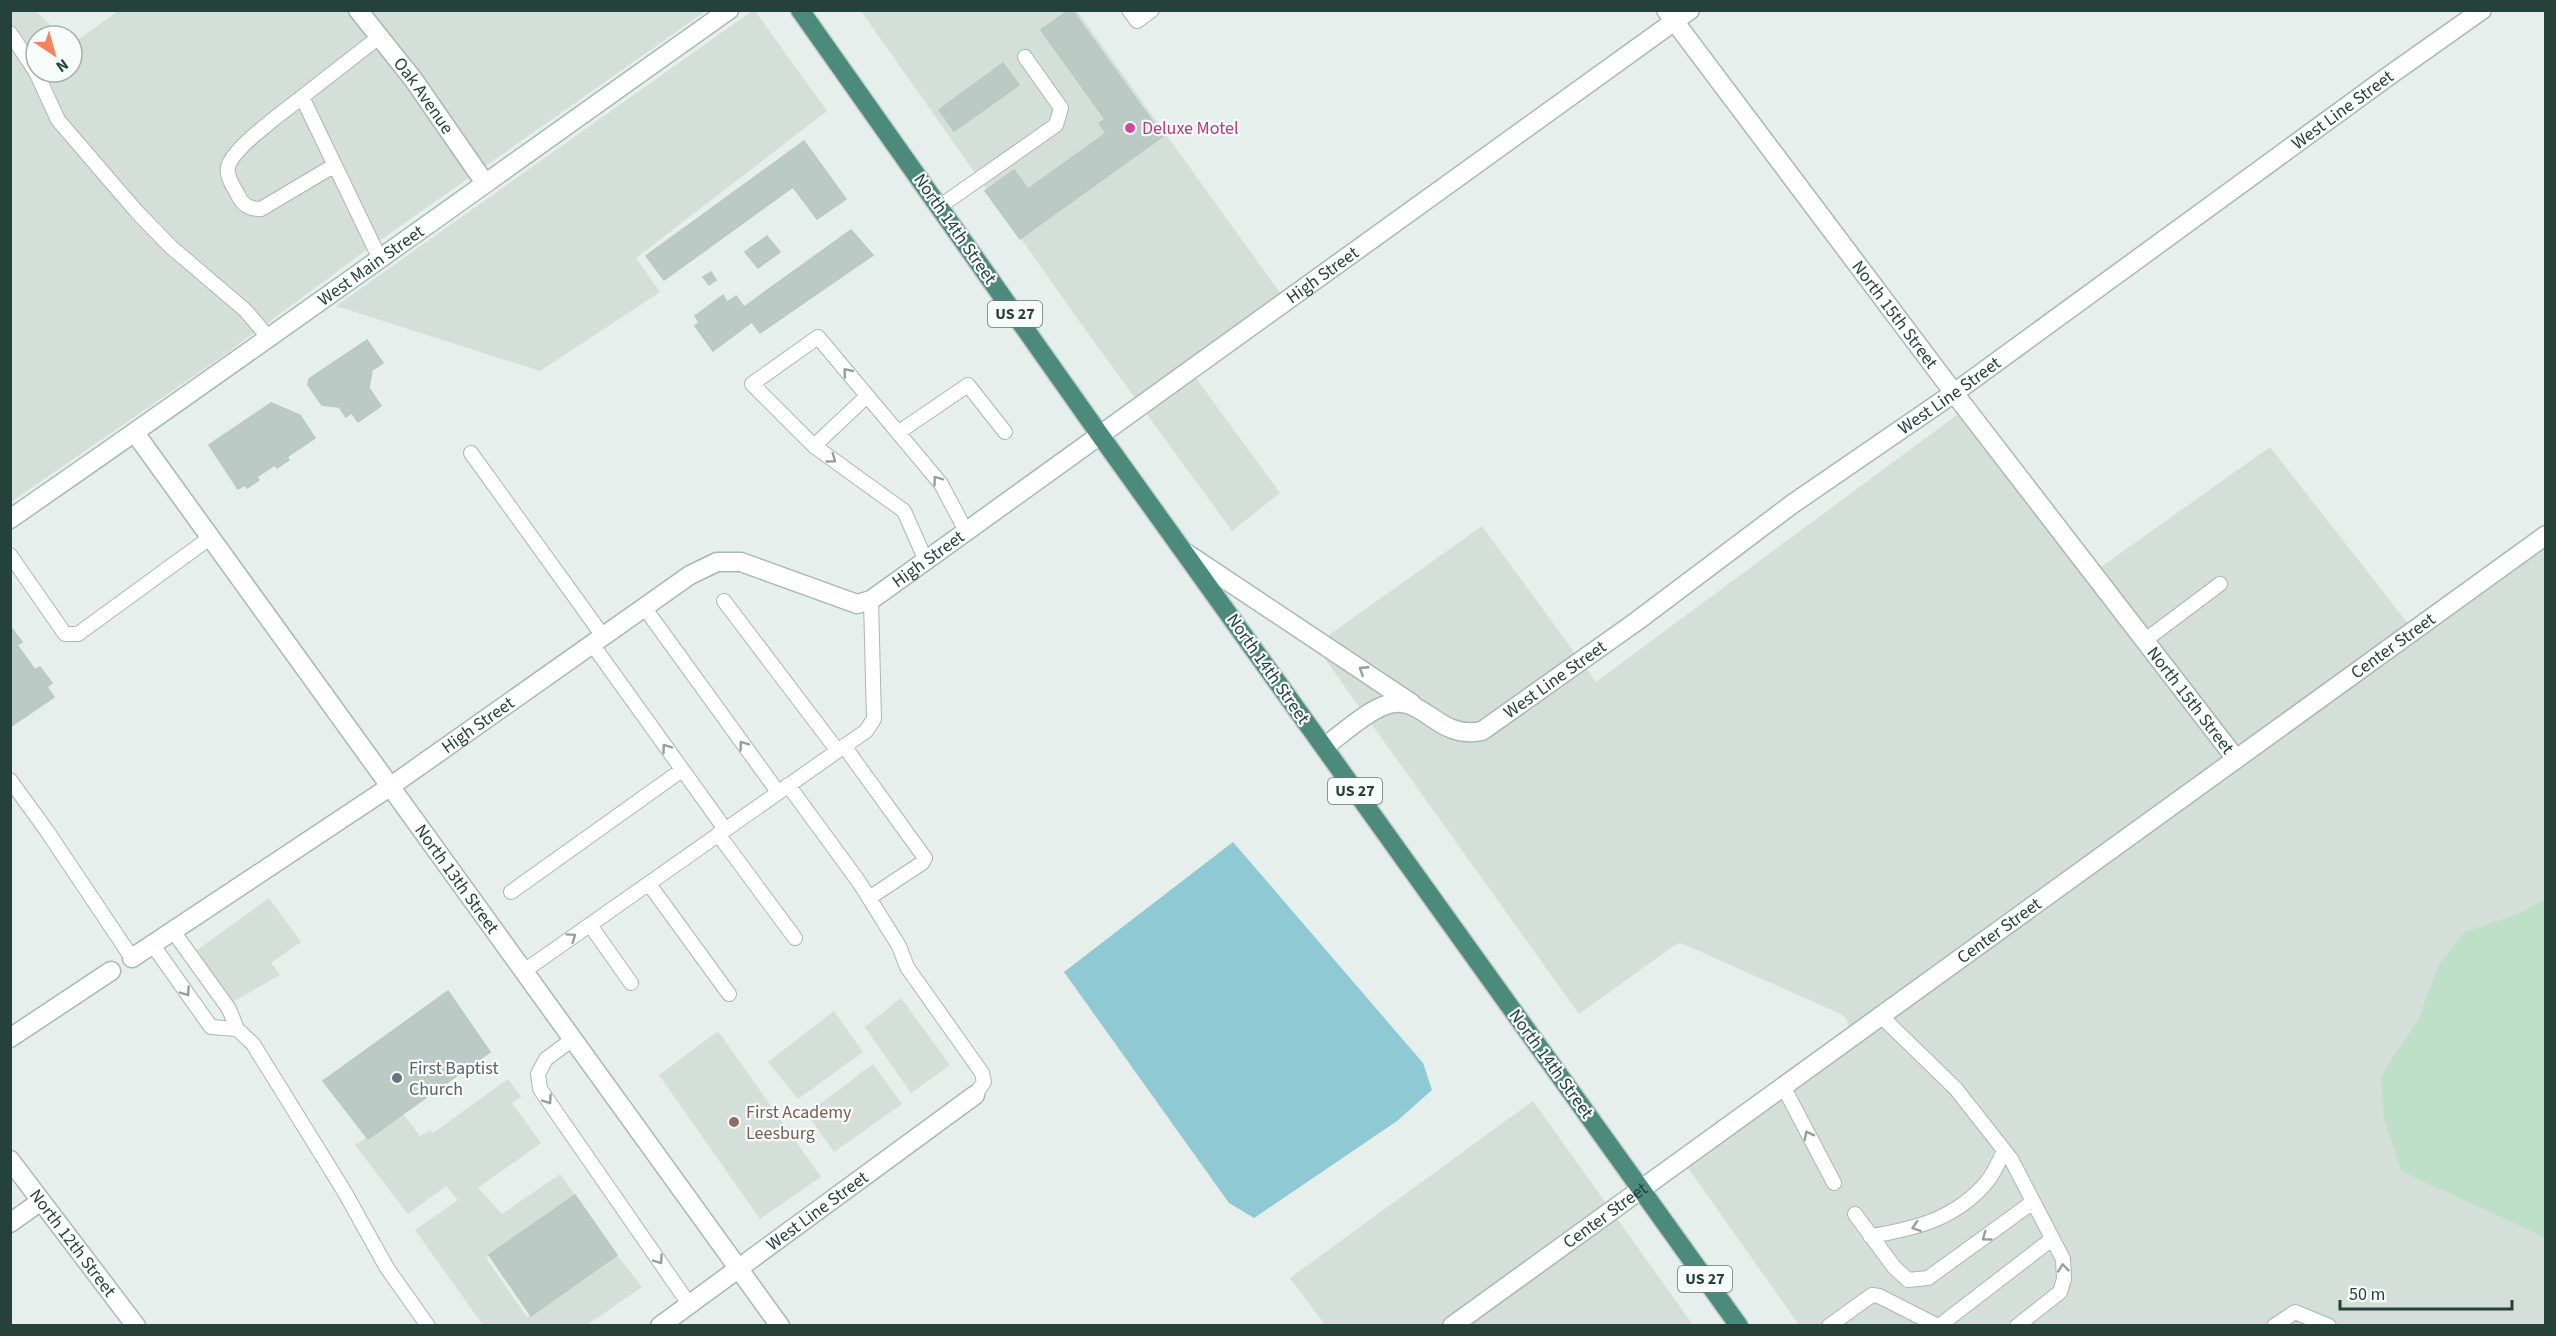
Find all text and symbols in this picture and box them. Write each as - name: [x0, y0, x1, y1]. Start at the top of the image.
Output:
- north arrow: [24, 24, 84, 84]
- street label: Oak Avenue: [388, 52, 460, 139]
- text: N: [51, 53, 73, 77]
- street label: West Line Street: [2286, 64, 2399, 155]
- place label: Deluxe Motel: [1142, 116, 1239, 141]
- marker: Deluxe Motel: [1123, 121, 1137, 135]
- street label: North 14th Street: [908, 169, 1002, 289]
- street label: West Main Street: [312, 219, 429, 312]
- street label: High Street: [1281, 240, 1364, 310]
- street label: North 15th Street: [1846, 255, 1944, 374]
- road number: US 27: [988, 301, 1042, 327]
- street label: West Line Street: [1893, 350, 2006, 440]
- one-way arrow: [844, 368, 855, 379]
- one-way arrow: [826, 452, 837, 463]
- one-way arrow: [934, 476, 945, 487]
- street label: High Street: [887, 524, 969, 594]
- street label: Center Street: [2345, 607, 2440, 685]
- street label: North 14th Street: [1221, 609, 1315, 729]
- street label: West Line Street: [1498, 634, 1611, 724]
- street label: North 15th Street: [2141, 641, 2240, 759]
- one-way arrow: [1359, 665, 1369, 677]
- street label: High Street: [436, 690, 519, 759]
- one-way arrow: [740, 740, 751, 751]
- one-way arrow: [662, 743, 673, 754]
- road number: US 27: [1328, 778, 1382, 804]
- street label: North 13th Street: [409, 819, 505, 939]
- street label: Center Street: [1952, 891, 2046, 970]
- one-way arrow: [566, 933, 577, 944]
- one-way arrow: [179, 986, 190, 997]
- street label: North 14th Street: [1503, 1004, 1599, 1124]
- place label: First Baptist Church: [409, 1056, 498, 1102]
- marker: First Baptist Church: [390, 1071, 404, 1085]
- one-way arrow: [541, 1093, 552, 1104]
- place label: First Academy Leesburg: [746, 1100, 852, 1146]
- marker: First Academy Leesburg: [727, 1115, 741, 1129]
- one-way arrow: [1804, 1130, 1816, 1141]
- street label: West Line Street: [761, 1165, 873, 1256]
- street label: Center Street: [1558, 1176, 1653, 1254]
- street label: North 12th Street: [24, 1184, 122, 1302]
- one-way arrow: [1911, 1220, 1922, 1233]
- one-way arrow: [1981, 1229, 1992, 1240]
- one-way arrow: [652, 1254, 663, 1265]
- one-way arrow: [2057, 1263, 2070, 1273]
- road number: US 27: [1678, 1266, 1732, 1292]
- scale bar: [2340, 1273, 2512, 1311]
- text: 50 m: [2349, 1282, 2385, 1307]

